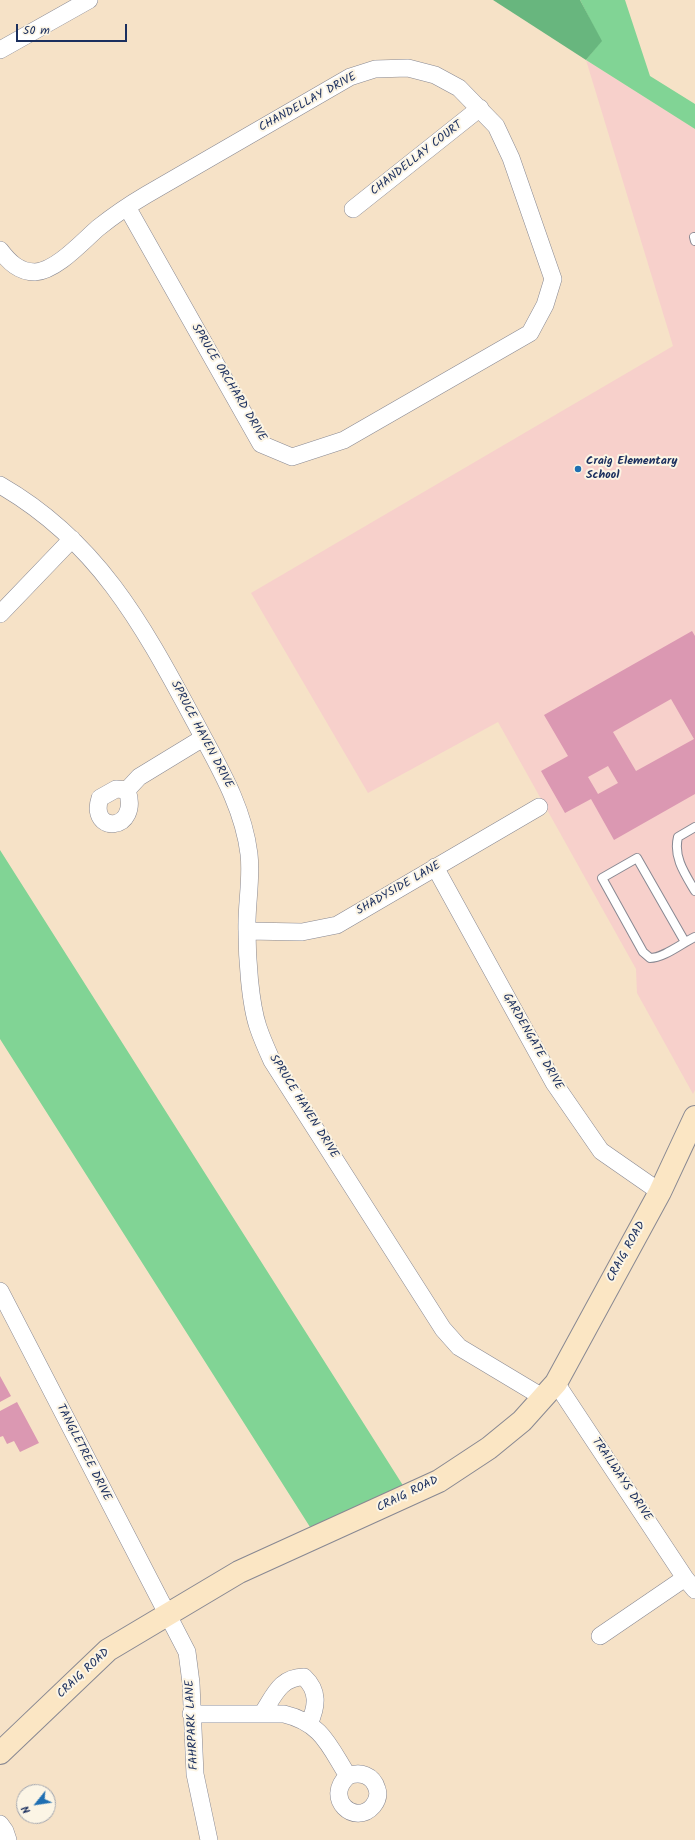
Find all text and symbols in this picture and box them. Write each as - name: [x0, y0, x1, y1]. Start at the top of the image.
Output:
- scale bar: [18, 16, 129, 42]
- text: 50 m: [23, 21, 50, 40]
- street label: CHANDELLAY DRIVE: [257, 70, 359, 136]
- street label: CHANDELLAY COURT: [368, 119, 466, 199]
- street label: SPRUCE ORCHARD DRIVE: [187, 322, 269, 444]
- place label: Craig Elementary School: [586, 455, 677, 483]
- marker: Craig Elementary School: [573, 464, 583, 474]
- street label: SPRUCE HAVEN DRIVE: [167, 679, 235, 791]
- street label: SHADYSIDE LANE: [354, 859, 444, 919]
- street label: GARDENGATE DRIVE: [498, 991, 566, 1093]
- street label: SPRUCE HAVEN DRIVE: [265, 1052, 341, 1162]
- street label: CRAIG ROAD: [605, 1219, 649, 1285]
- street label: TANGLETREE DRIVE: [52, 1402, 114, 1504]
- street label: TRAILWAYS DRIVE: [588, 1436, 654, 1524]
- street label: CRAIG ROAD: [375, 1474, 441, 1516]
- street label: CRAIG ROAD: [55, 1646, 113, 1702]
- street label: FAHRPARK LANE: [183, 1680, 203, 1770]
- north arrow: [16, 1784, 56, 1824]
- text: N: [17, 1802, 36, 1817]

